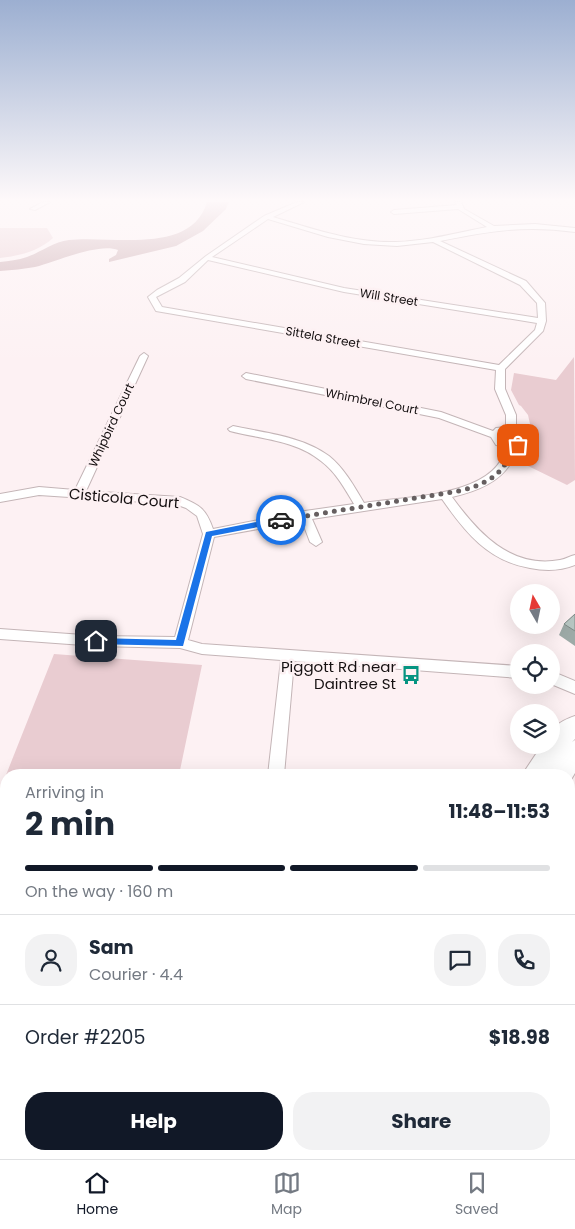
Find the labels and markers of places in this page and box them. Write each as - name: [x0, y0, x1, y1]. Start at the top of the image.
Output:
- pin: [497, 424, 539, 466]
- pin: [75, 620, 117, 662]
- place label: Piggott Rd near Daintree St: [281, 656, 396, 694]
- bus stop icon: Piggott Rd near Daintree St: [400, 664, 422, 686]

